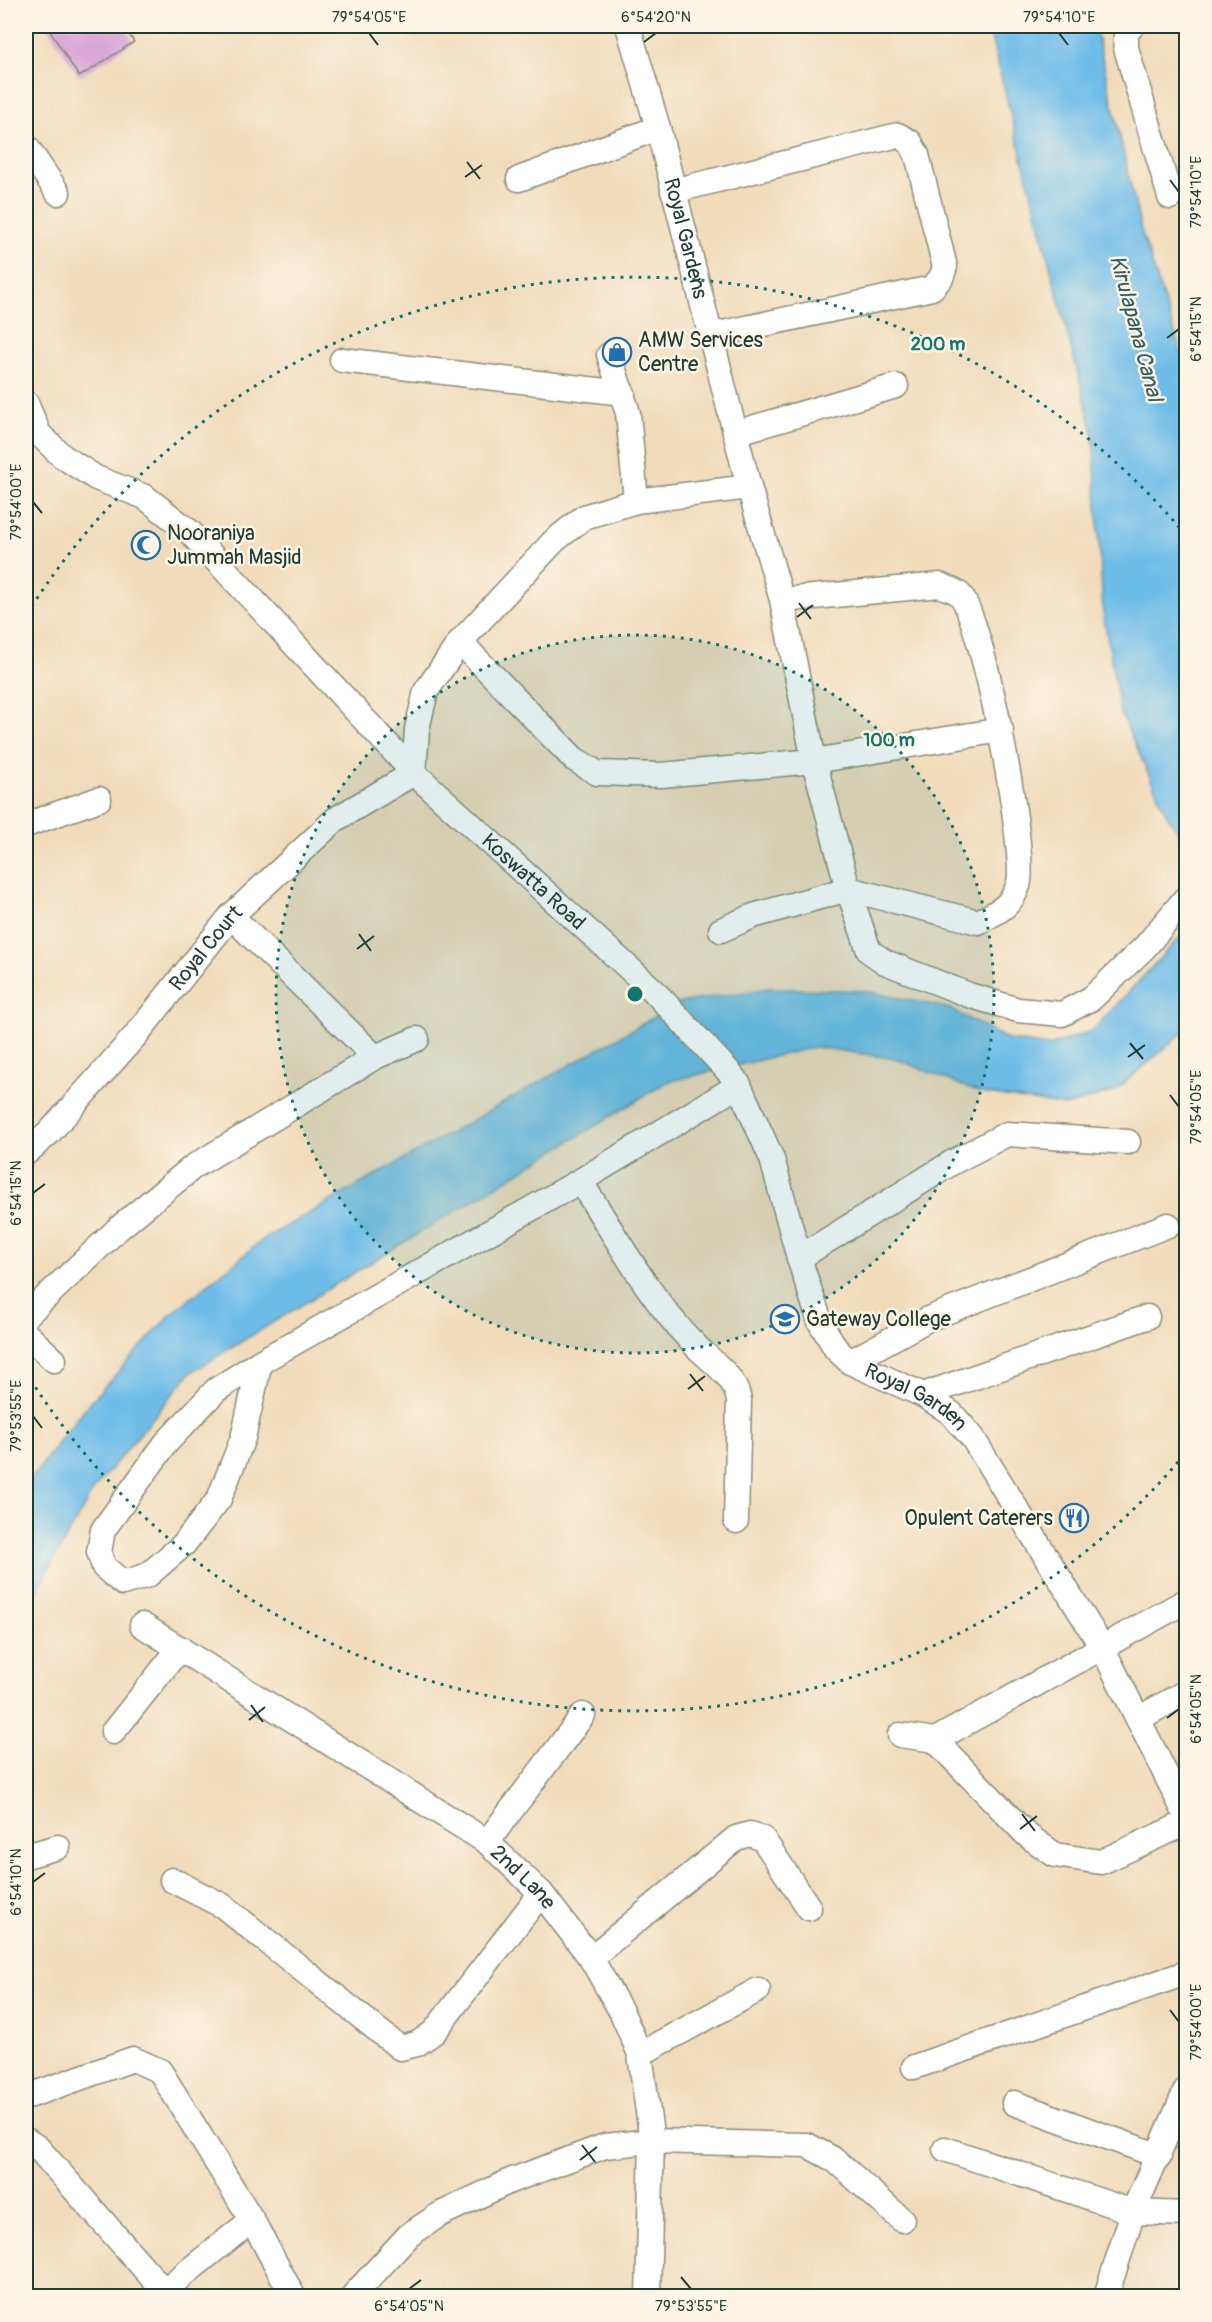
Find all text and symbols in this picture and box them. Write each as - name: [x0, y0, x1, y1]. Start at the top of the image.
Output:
- text: 79°54'05"E: [332, 8, 406, 27]
- text: 6°54'20"N: [621, 8, 691, 27]
- text: 79°54'10"E: [1023, 8, 1095, 27]
- text: 79°54'10"E: [1187, 156, 1206, 228]
- street label: Royal Gardens: [657, 175, 714, 302]
- water label: Kirulapana Canal: [1103, 252, 1170, 407]
- text: 6°54'15"N: [1187, 296, 1206, 362]
- place label: AMW Services Centre: [638, 327, 764, 378]
- text: 200 m: [911, 333, 965, 356]
- shop icon: AMW Services Centre: [601, 336, 633, 368]
- text: 79°54'00"E: [7, 464, 26, 540]
- place label: Nooraniya Jummah Masjid: [167, 520, 302, 571]
- mosque icon: Nooraniya Jummah Masjid: [130, 529, 162, 561]
- text: 100 m: [863, 729, 915, 752]
- street label: Koswatta Road: [475, 828, 591, 936]
- street label: Royal Court: [163, 899, 249, 997]
- centre of rings: [625, 984, 645, 1004]
- text: 79°54'05"E: [1187, 1070, 1206, 1144]
- text: 6°54'15"N: [7, 1160, 26, 1226]
- school or university icon: Gateway College: [769, 1303, 801, 1335]
- place label: Gateway College: [806, 1306, 951, 1333]
- street label: Royal Garden: [860, 1357, 973, 1437]
- text: 79°53'55"E: [7, 1380, 26, 1452]
- restaurant icon: Opulent Caterers: [1058, 1502, 1090, 1534]
- place label: Opulent Caterers: [904, 1505, 1054, 1532]
- text: 6°54'05"N: [1187, 1674, 1206, 1744]
- street label: 2nd Lane: [484, 1839, 562, 1916]
- text: 6°54'10"N: [7, 1848, 26, 1916]
- text: 79°54'00"E: [1187, 1984, 1206, 2060]
- text: 6°54'05"N: [374, 2297, 444, 2316]
- text: 79°53'55"E: [655, 2297, 727, 2316]

